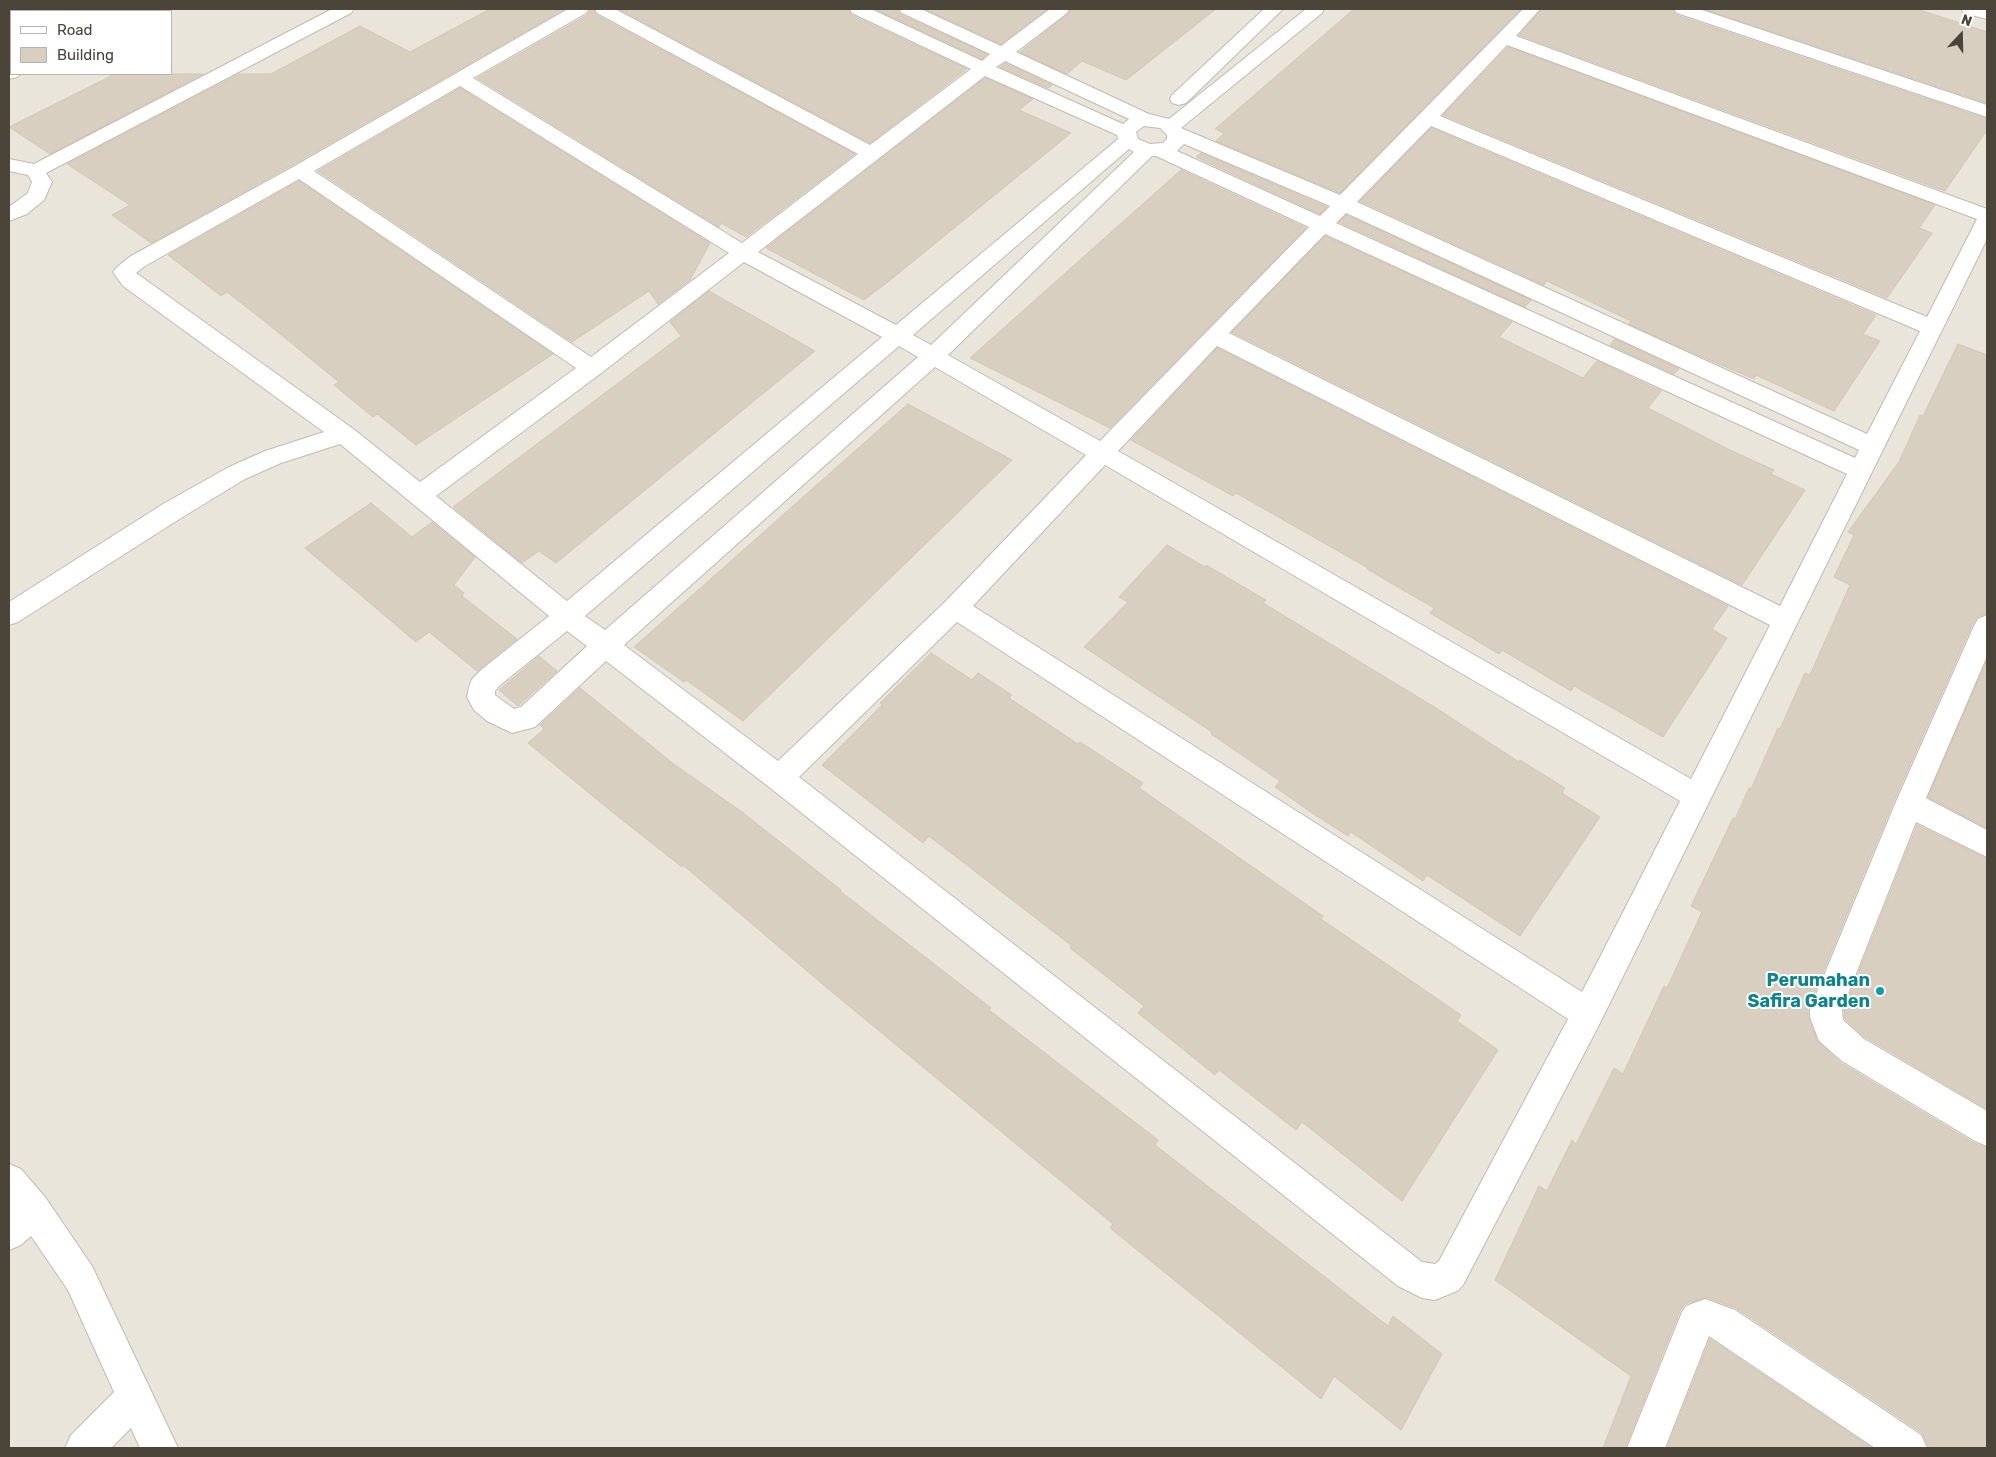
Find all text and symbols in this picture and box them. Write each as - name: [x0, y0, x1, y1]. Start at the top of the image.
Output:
- legend: [10, 10, 172, 75]
- north arrow: [1936, 10, 1986, 60]
- text: N: [1959, 11, 1974, 30]
- text: Road: [57, 21, 93, 39]
- text: Building: [57, 46, 114, 64]
- place label: Perumahan Safira Garden: [1748, 970, 1870, 1012]
- marker: Perumahan Safira Garden: [1874, 985, 1886, 997]

